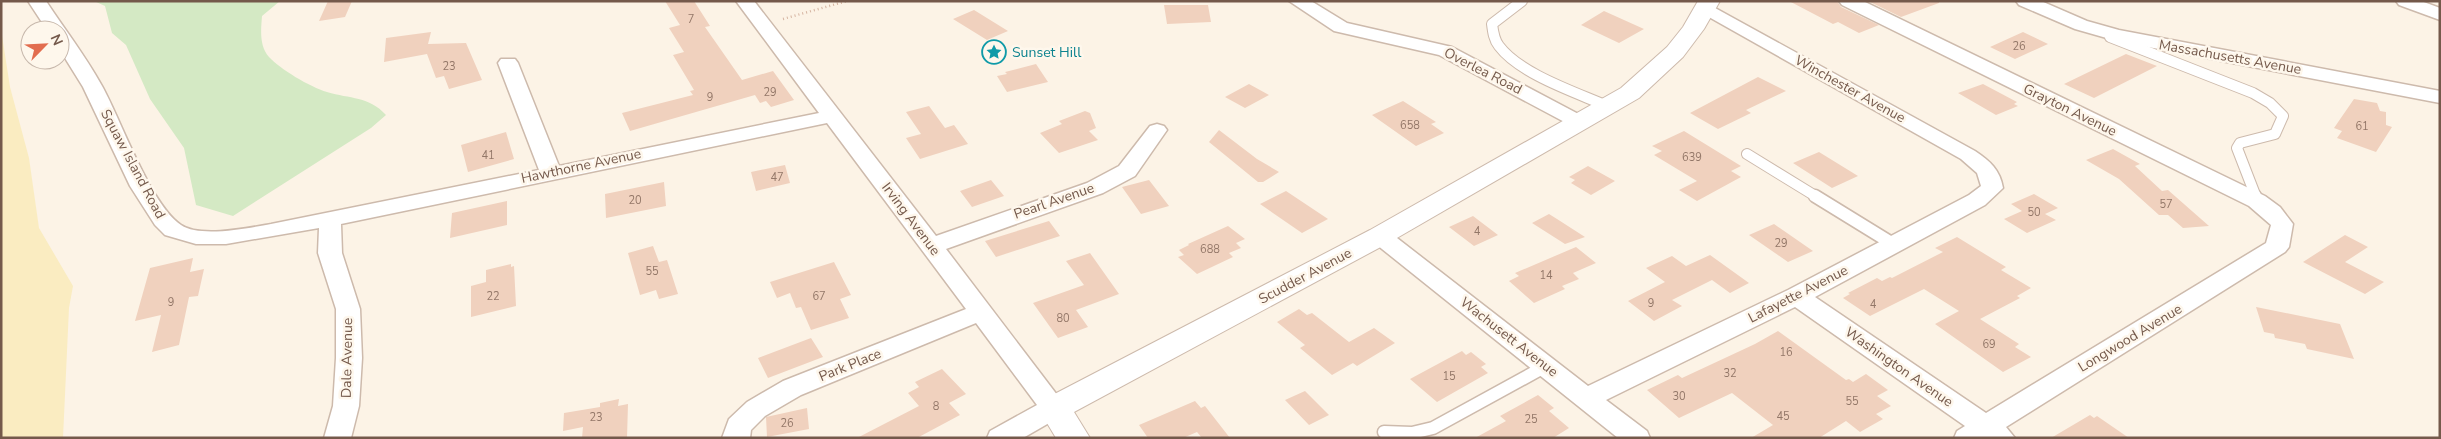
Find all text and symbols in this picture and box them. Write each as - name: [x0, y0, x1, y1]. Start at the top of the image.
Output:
- house number: 7: [688, 12, 694, 27]
- north arrow: [20, 20, 70, 70]
- text: N: [46, 31, 67, 49]
- street label: Massachusetts Avenue: [2157, 35, 2303, 79]
- place icon: Sunset Hill: [981, 39, 1007, 65]
- house number: 26: [2012, 39, 2026, 54]
- place label: Sunset Hill: [1012, 43, 1082, 62]
- street label: Overlea Road: [1441, 43, 1525, 99]
- street label: Winchester Avenue: [1791, 51, 1909, 127]
- house number: 23: [442, 59, 456, 74]
- street label: Grayton Avenue: [2020, 79, 2120, 141]
- house number: 29: [763, 85, 777, 100]
- house number: 9: [707, 90, 713, 105]
- street label: Squaw Island Road: [96, 106, 170, 222]
- house number: 658: [1400, 118, 1420, 133]
- house number: 61: [2355, 119, 2369, 134]
- street label: Hawthorne Avenue: [519, 144, 643, 188]
- house number: 41: [481, 148, 495, 163]
- house number: 639: [1682, 150, 1702, 165]
- house number: 47: [770, 170, 784, 185]
- street label: Pearl Avenue: [1011, 178, 1097, 224]
- street label: Irving Avenue: [877, 179, 945, 259]
- house number: 20: [628, 193, 642, 208]
- house number: 57: [2159, 197, 2173, 212]
- house number: 50: [2027, 205, 2041, 220]
- house number: 4: [1474, 224, 1481, 239]
- house number: 29: [1774, 236, 1788, 251]
- house number: 688: [1200, 242, 1220, 257]
- street label: Scudder Avenue: [1255, 243, 1355, 309]
- street label: Lafayette Avenue: [1745, 261, 1851, 327]
- house number: 55: [645, 264, 659, 279]
- house number: 14: [1539, 268, 1553, 283]
- house number: 22: [486, 289, 500, 304]
- house number: 67: [812, 289, 826, 304]
- street label: Wachusett Avenue: [1456, 293, 1562, 381]
- house number: 9: [168, 295, 174, 310]
- house number: 9: [1648, 296, 1654, 311]
- house number: 4: [1870, 297, 1877, 312]
- street label: Longwood Avenue: [2074, 299, 2186, 377]
- house number: 80: [1056, 311, 1070, 326]
- street label: Dale Avenue: [337, 318, 357, 398]
- street label: Washington Avenue: [1841, 323, 1957, 411]
- house number: 69: [1982, 337, 1996, 352]
- street label: Park Place: [816, 344, 884, 386]
- house number: 16: [1779, 345, 1793, 360]
- house number: 32: [1723, 366, 1737, 381]
- house number: 15: [1442, 369, 1456, 384]
- house number: 30: [1672, 389, 1686, 404]
- house number: 55: [1845, 394, 1859, 409]
- house number: 8: [933, 399, 940, 414]
- house number: 45: [1776, 409, 1790, 424]
- house number: 23: [589, 410, 603, 425]
- house number: 25: [1524, 412, 1538, 427]
- house number: 26: [780, 416, 794, 431]

